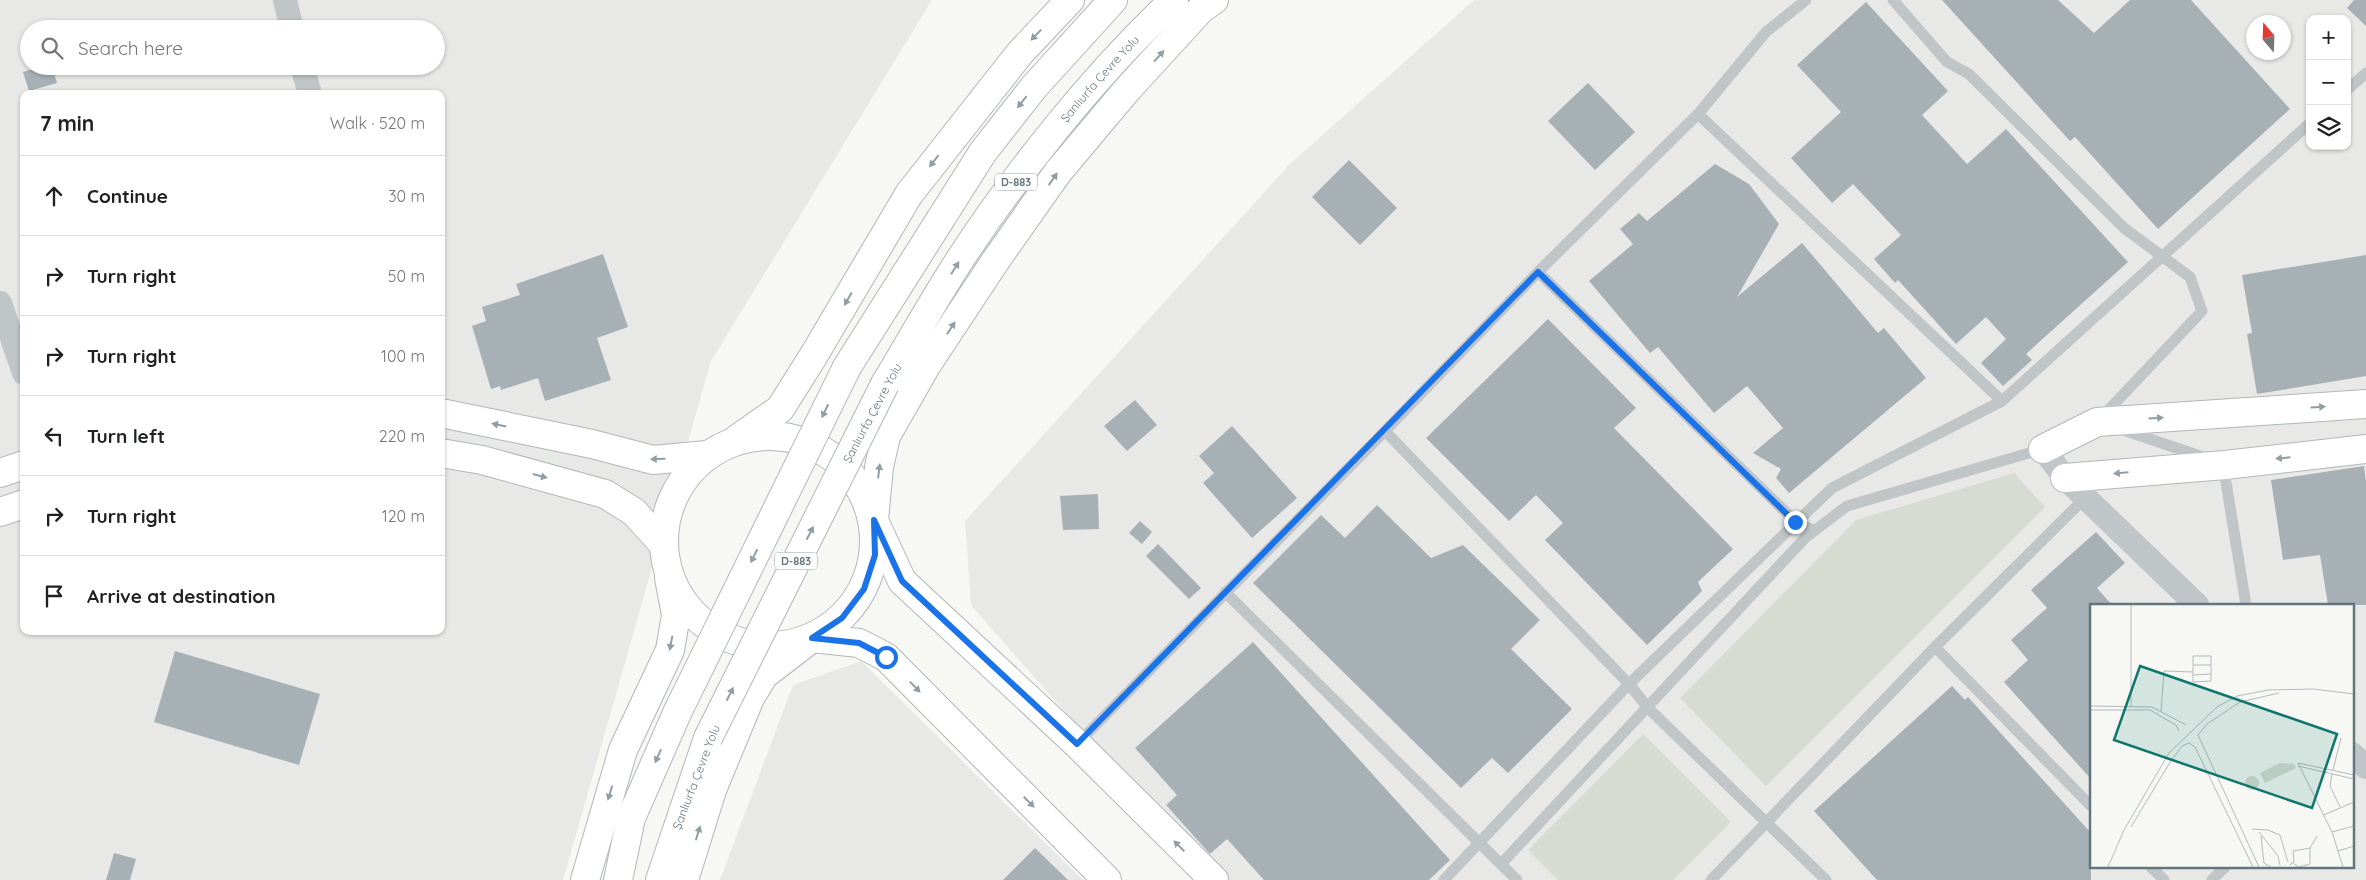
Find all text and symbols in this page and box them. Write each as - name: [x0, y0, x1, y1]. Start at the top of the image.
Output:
- north arrow: [2246, 15, 2291, 60]
- map controls: [2306, 15, 2351, 150]
- button: +: [2306, 15, 2351, 60]
- search box: [20, 20, 445, 75]
- one-way arrow: [1030, 29, 1042, 41]
- street label: Şanlıurfa Çevre Yolu: [1057, 32, 1142, 125]
- icon: search: [38, 34, 66, 62]
- text: Search here: [78, 36, 183, 60]
- one-way arrow: [1153, 50, 1165, 62]
- button: −: [2306, 60, 2351, 105]
- one-way arrow: [1017, 95, 1028, 108]
- button: layers: [2306, 105, 2351, 150]
- text: 7 min: [40, 110, 94, 136]
- text: Walk · 520 m: [330, 113, 425, 133]
- one-way arrow: [929, 155, 940, 168]
- one-way arrow: [1048, 172, 1058, 186]
- road number: D-883: [995, 173, 1037, 190]
- icon: ahead: [40, 182, 68, 210]
- text: Continue: [87, 184, 168, 208]
- text: 30 m: [388, 186, 425, 206]
- one-way arrow: [950, 261, 960, 274]
- icon: right: [40, 262, 68, 290]
- text: Turn right: [87, 264, 176, 288]
- text: 50 m: [388, 266, 425, 286]
- one-way arrow: [843, 292, 852, 305]
- one-way arrow: [947, 321, 956, 334]
- icon: right: [40, 342, 68, 370]
- text: Turn right: [87, 344, 176, 368]
- text: 100 m: [381, 346, 425, 366]
- street label: Şanlıurfa Çevre Yolu: [839, 361, 905, 465]
- one-way arrow: [821, 403, 829, 418]
- one-way arrow: [2310, 403, 2326, 411]
- one-way arrow: [2148, 414, 2164, 422]
- one-way arrow: [492, 421, 507, 429]
- icon: left: [40, 422, 68, 450]
- text: Turn left: [87, 424, 165, 448]
- text: 220 m: [379, 426, 425, 446]
- one-way arrow: [2274, 454, 2290, 462]
- one-way arrow: [650, 455, 666, 463]
- one-way arrow: [875, 463, 883, 479]
- one-way arrow: [2113, 470, 2129, 478]
- one-way arrow: [532, 473, 547, 481]
- icon: right: [40, 502, 68, 530]
- text: Turn right: [87, 504, 176, 528]
- text: 120 m: [382, 506, 425, 526]
- route end: [1784, 511, 1807, 534]
- one-way arrow: [806, 526, 814, 540]
- one-way arrow: [750, 549, 758, 564]
- road number: D-883: [775, 552, 817, 570]
- icon: arrive: [40, 582, 68, 610]
- text: Arrive at destination: [87, 584, 276, 608]
- inset map: [2090, 604, 2354, 868]
- one-way arrow: [667, 635, 675, 650]
- route start: [875, 646, 898, 669]
- one-way arrow: [909, 680, 921, 692]
- one-way arrow: [726, 687, 734, 701]
- street label: Şanlıurfa Çevre Yolu: [669, 723, 723, 831]
- one-way arrow: [654, 749, 662, 763]
- one-way arrow: [606, 786, 614, 801]
- one-way arrow: [1022, 796, 1034, 808]
- one-way arrow: [694, 826, 702, 841]
- one-way arrow: [1173, 840, 1185, 852]

